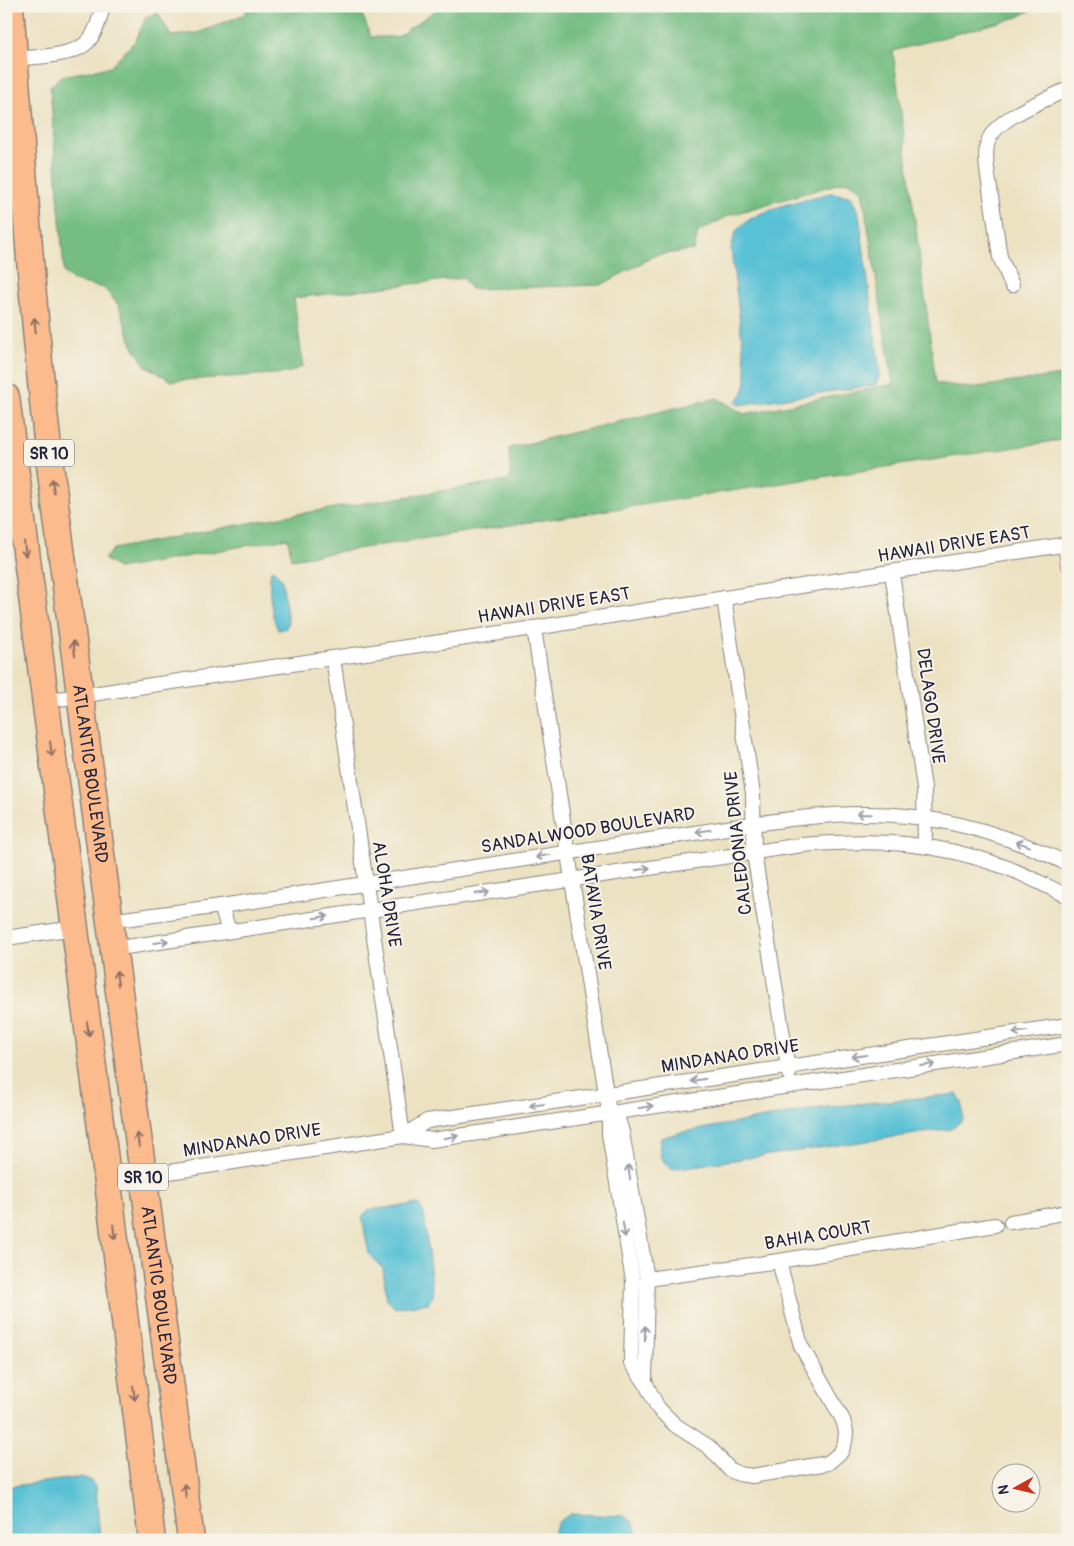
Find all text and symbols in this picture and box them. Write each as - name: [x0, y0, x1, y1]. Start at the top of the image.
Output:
- one-way arrow: [31, 317, 40, 333]
- road number: SR 10: [24, 439, 74, 466]
- one-way arrow: [48, 479, 58, 495]
- street label: HAWAII DRIVE EAST: [876, 521, 1032, 568]
- one-way arrow: [20, 541, 30, 557]
- street label: HAWAII DRIVE EAST: [476, 582, 632, 629]
- one-way arrow: [68, 640, 78, 656]
- street label: DELAGO DRIVE: [911, 647, 950, 765]
- street label: ATLANTIC BOULEVARD: [67, 683, 113, 865]
- one-way arrow: [46, 741, 56, 757]
- street label: CALEDONIA DRIVE: [719, 770, 758, 916]
- street label: SANDALWOOD BOULEVARD: [479, 802, 697, 859]
- one-way arrow: [857, 809, 873, 819]
- one-way arrow: [696, 827, 712, 837]
- street label: ALOHA DRIVE: [367, 839, 406, 949]
- one-way arrow: [1016, 839, 1031, 848]
- one-way arrow: [535, 851, 551, 861]
- street label: BATAVIA DRIVE: [575, 852, 616, 972]
- one-way arrow: [635, 864, 651, 874]
- one-way arrow: [474, 888, 490, 898]
- one-way arrow: [313, 911, 329, 921]
- one-way arrow: [153, 936, 169, 946]
- one-way arrow: [111, 971, 121, 987]
- one-way arrow: [83, 1020, 93, 1036]
- one-way arrow: [1012, 1028, 1028, 1038]
- street label: MINDANAO DRIVE: [659, 1034, 801, 1079]
- one-way arrow: [851, 1051, 867, 1061]
- one-way arrow: [920, 1060, 936, 1070]
- one-way arrow: [690, 1076, 706, 1086]
- one-way arrow: [530, 1100, 546, 1110]
- one-way arrow: [638, 1101, 654, 1111]
- street label: MINDANAO DRIVE: [181, 1118, 323, 1163]
- one-way arrow: [133, 1132, 143, 1148]
- one-way arrow: [442, 1132, 458, 1142]
- road number: SR 10: [118, 1164, 168, 1190]
- one-way arrow: [624, 1164, 634, 1180]
- street label: ATLANTIC BOULEVARD: [135, 1204, 182, 1386]
- street label: BAHIA COURT: [763, 1216, 873, 1255]
- one-way arrow: [620, 1221, 630, 1237]
- one-way arrow: [109, 1223, 119, 1239]
- one-way arrow: [641, 1325, 650, 1341]
- one-way arrow: [129, 1385, 139, 1401]
- north arrow: [992, 1464, 1042, 1514]
- one-way arrow: [180, 1484, 190, 1500]
- text: N: [995, 1484, 1013, 1496]

